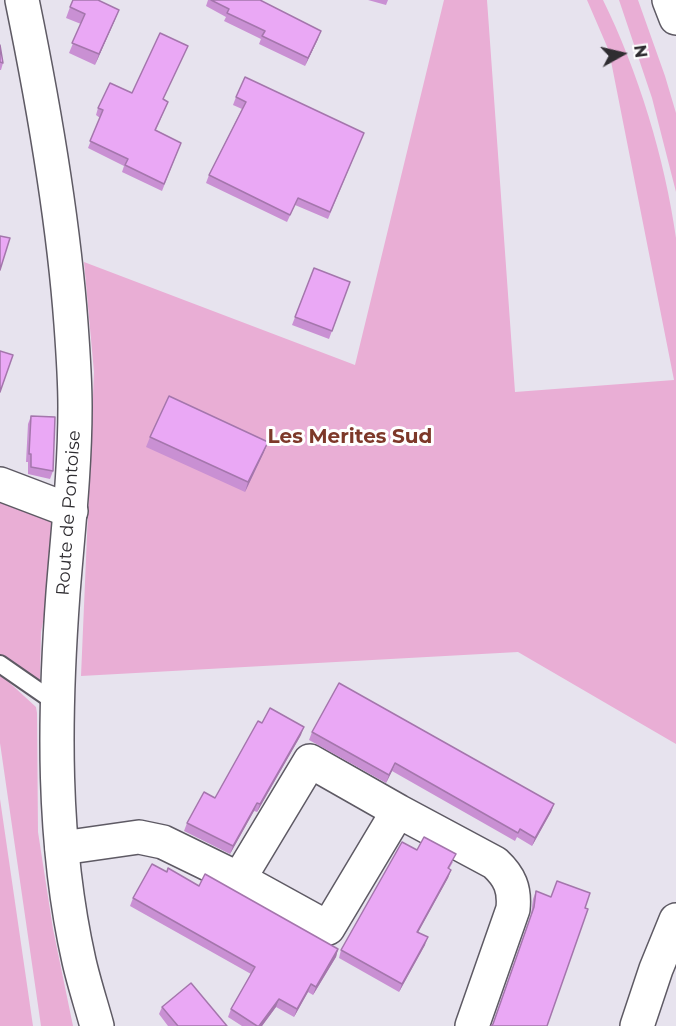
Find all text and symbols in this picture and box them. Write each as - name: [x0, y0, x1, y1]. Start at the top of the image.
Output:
- north arrow: [592, 24, 652, 84]
- text: N: [630, 44, 651, 59]
- district label: Les Merites Sud: [268, 425, 432, 449]
- street label: Route de Pontoise: [52, 430, 86, 596]

